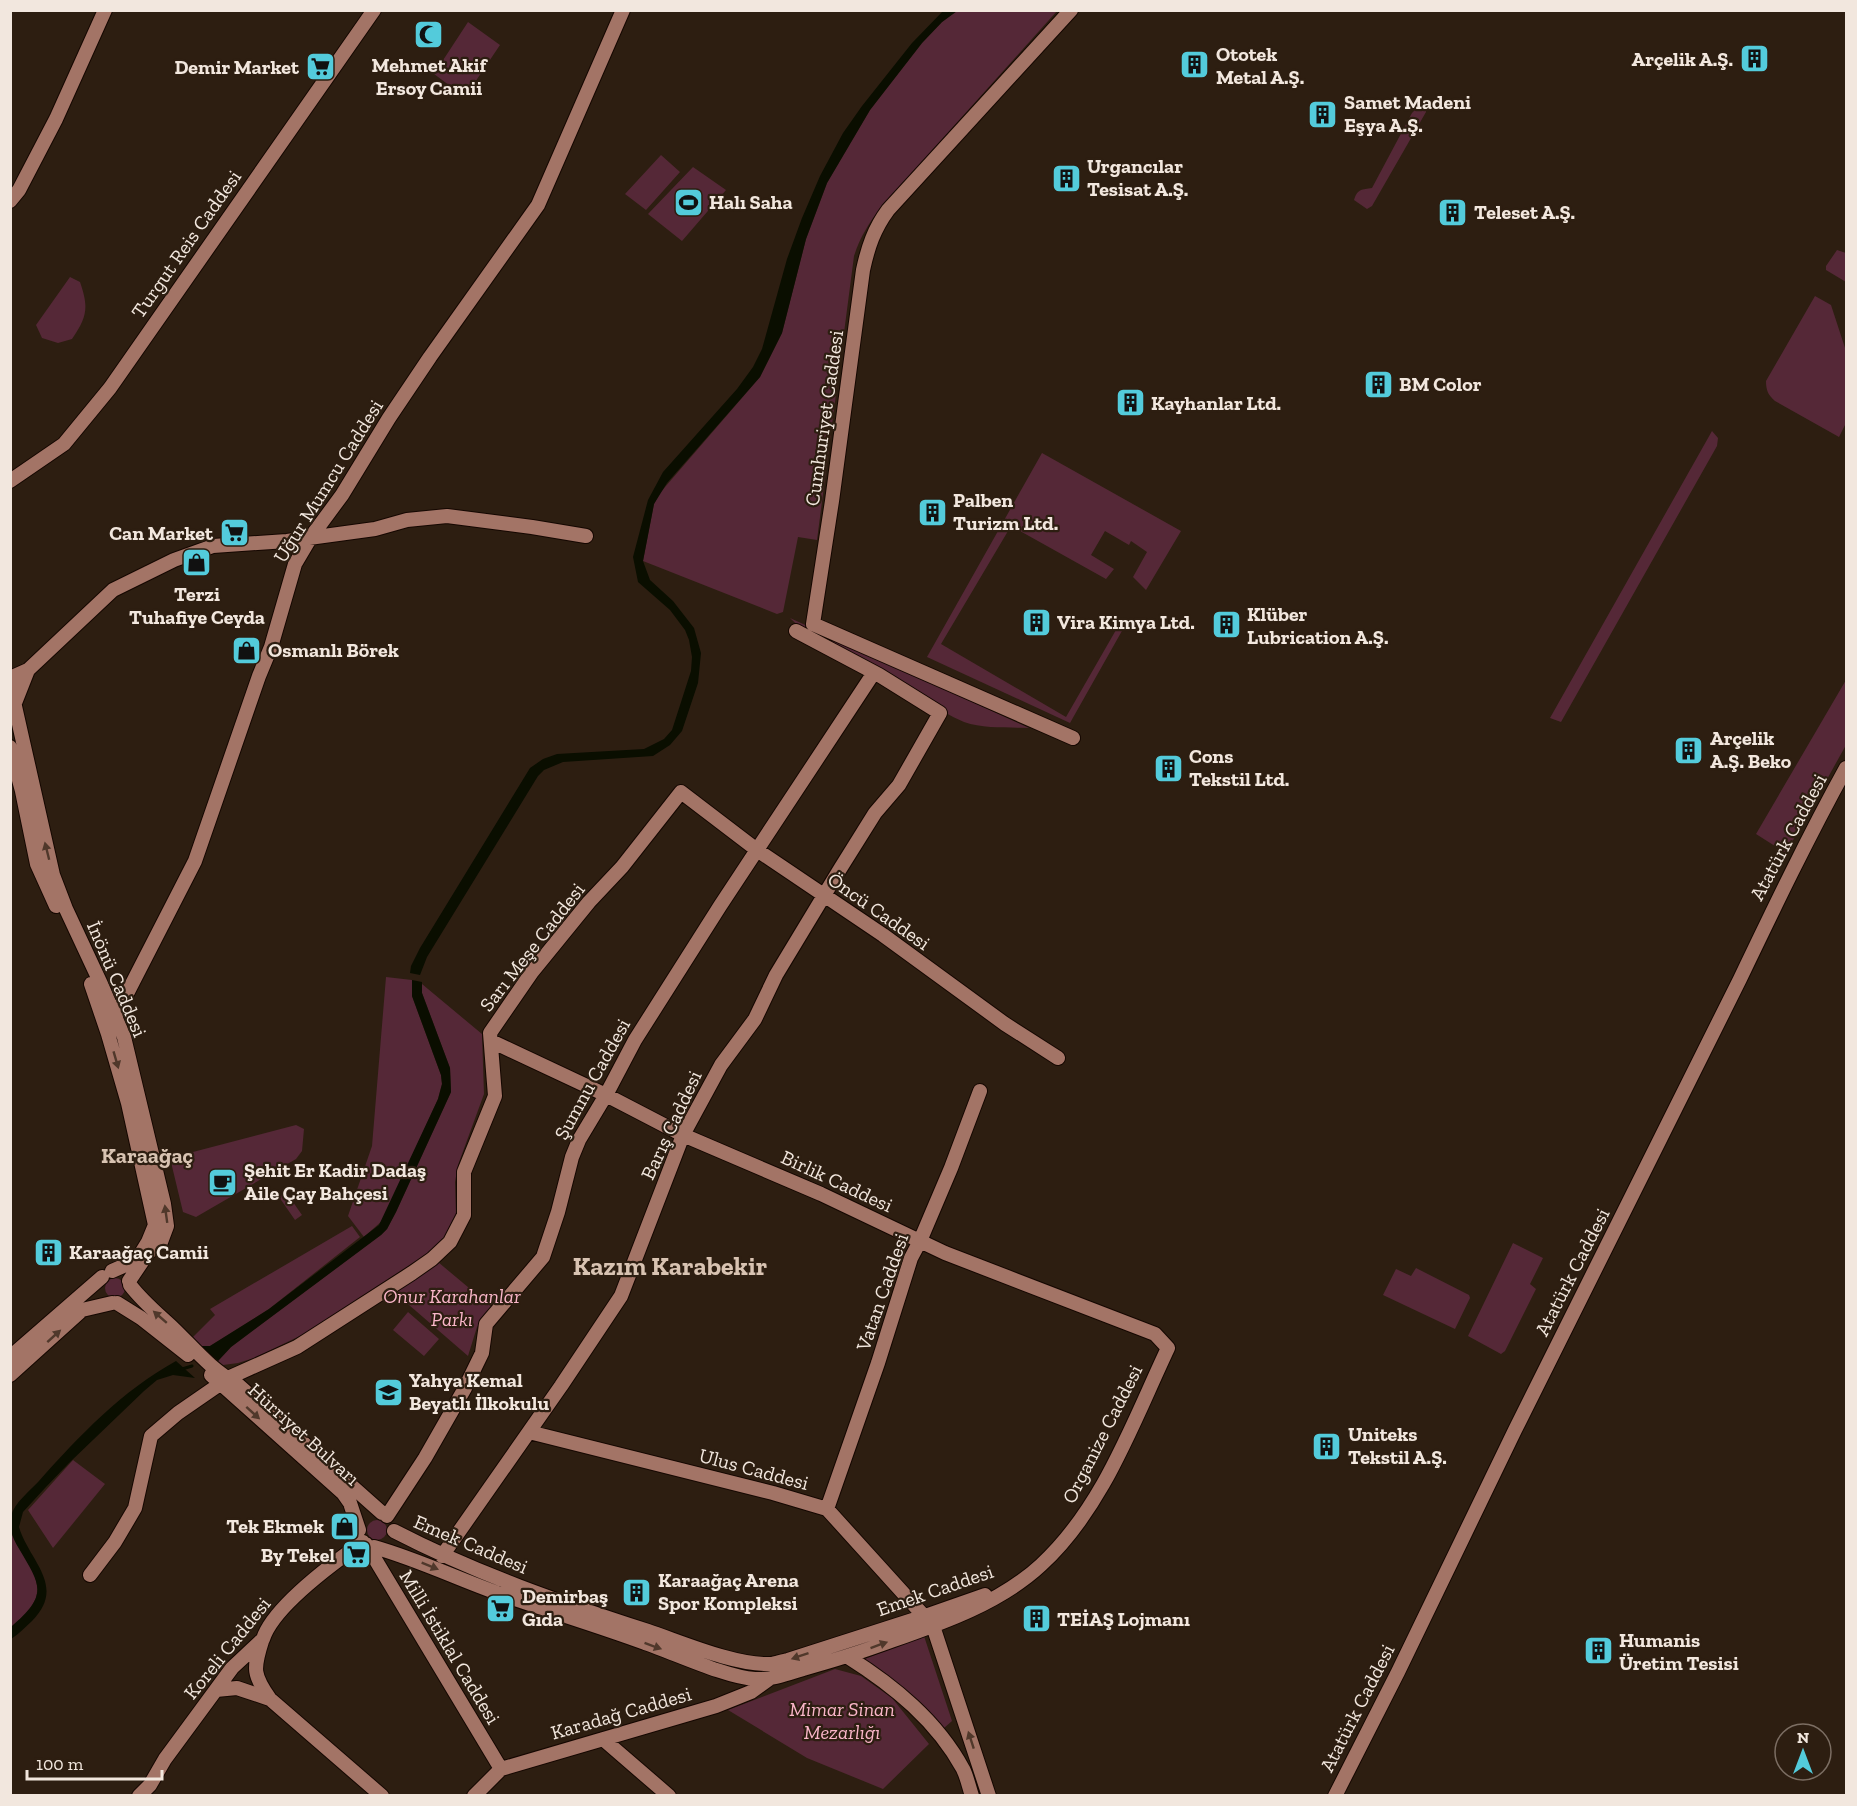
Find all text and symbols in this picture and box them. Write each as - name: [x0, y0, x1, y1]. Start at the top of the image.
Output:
- mosque icon: Mehmet Akif Ersoy Camii: [413, 18, 445, 50]
- place label: Ototek Metal A.Ş.: [1216, 42, 1304, 89]
- building icon: Arçelik A.Ş.: [1738, 43, 1770, 75]
- place label: Arçelik A.Ş.: [1631, 47, 1733, 71]
- building icon: Ototek Metal A.Ş.: [1179, 49, 1211, 81]
- supermarket icon: Demir Market: [304, 51, 336, 83]
- place label: Mehmet Akif Ersoy Camii: [372, 53, 489, 100]
- place label: Demir Market: [174, 55, 300, 79]
- place label: Samet Madeni Eşya A.Ş.: [1344, 90, 1471, 137]
- building icon: Samet Madeni Eşya A.Ş.: [1307, 98, 1339, 130]
- place label: Urgancılar Tesisat A.Ş.: [1087, 154, 1188, 201]
- building icon: Urgancılar Tesisat A.Ş.: [1050, 162, 1082, 194]
- street label: Turgut Reis Caddesi: [126, 165, 246, 323]
- sports icon: Halı Saha: [672, 186, 704, 218]
- place label: Halı Saha: [709, 190, 793, 214]
- building icon: Teleset A.Ş.: [1437, 196, 1469, 228]
- place label: Teleset A.Ş.: [1474, 200, 1575, 224]
- street label: Cumhuriyet Caddesi: [800, 328, 848, 507]
- building icon: BM Color: [1362, 368, 1394, 400]
- place label: BM Color: [1399, 372, 1482, 396]
- building icon: Kayhanlar Ltd.: [1114, 387, 1146, 419]
- place label: Kayhanlar Ltd.: [1151, 391, 1281, 415]
- street label: Uğur Mumcu Caddesi: [268, 395, 388, 567]
- place label: Palben Turizm Ltd.: [953, 488, 1058, 535]
- building icon: Palben Turizm Ltd.: [916, 496, 948, 528]
- supermarket icon: Can Market: [218, 517, 250, 549]
- place label: Can Market: [109, 521, 214, 545]
- shop icon: Terzi Tuhafiye Ceyda: [181, 547, 213, 579]
- place label: Terzi Tuhafiye Ceyda: [129, 582, 265, 629]
- place label: Klüber Lubrication A.Ş.: [1247, 602, 1388, 649]
- building icon: Vira Kimya Ltd.: [1020, 606, 1052, 638]
- building icon: Klüber Lubrication A.Ş.: [1210, 609, 1242, 641]
- place label: Vira Kimya Ltd.: [1057, 610, 1195, 634]
- shop icon: Osmanlı Börek: [231, 634, 263, 666]
- place label: Osmanlı Börek: [268, 638, 399, 662]
- place label: Arçelik A.Ş. Beko: [1710, 726, 1792, 773]
- building icon: Arçelik A.Ş. Beko: [1673, 734, 1705, 766]
- place label: Cons Tekstil Ltd.: [1189, 744, 1289, 791]
- building icon: Cons Tekstil Ltd.: [1152, 752, 1184, 784]
- street label: Atatürk Caddesi: [1745, 769, 1832, 904]
- one-way arrow: [41, 842, 51, 860]
- street label: Öncü Caddesi: [823, 867, 935, 955]
- street label: Sarı Meşe Caddesi: [474, 878, 590, 1016]
- street label: İnönü Caddesi: [82, 917, 152, 1041]
- street label: Şumnu Caddesi: [549, 1014, 635, 1144]
- one-way arrow: [111, 1051, 121, 1069]
- street label: Barış Caddesi: [635, 1066, 707, 1183]
- district label: Karaağaç: [101, 1142, 194, 1169]
- street label: Birlik Caddesi: [778, 1145, 897, 1217]
- place label: Şehit Er Kadir Dadaş Aile Çay Bahçesi: [244, 1158, 426, 1205]
- cafe icon: Şehit Er Kadir Dadaş Aile Çay Bahçesi: [207, 1166, 239, 1198]
- street label: Atatürk Caddesi: [1530, 1204, 1615, 1340]
- one-way arrow: [161, 1205, 170, 1224]
- street label: Vatan Caddesi: [850, 1230, 913, 1355]
- building icon: Karaağaç Camii: [32, 1236, 64, 1268]
- place label: Karaağaç Camii: [69, 1240, 209, 1264]
- district label: Kazım Karabekir: [573, 1250, 767, 1282]
- park label: Onur Karahanlar Parkı: [383, 1284, 521, 1331]
- one-way arrow: [153, 1310, 168, 1324]
- one-way arrow: [46, 1330, 61, 1343]
- street label: Organize Caddesi: [1057, 1360, 1147, 1507]
- place label: Yahya Kemal Beyatlı İlkokulu: [409, 1368, 549, 1415]
- school or university icon: Yahya Kemal Beyatlı İlkokulu: [372, 1376, 404, 1408]
- street label: Hürriyet Bulvarı: [243, 1378, 365, 1491]
- one-way arrow: [245, 1406, 260, 1419]
- place label: Uniteks Tekstil A.Ş.: [1348, 1422, 1447, 1469]
- building icon: Uniteks Tekstil A.Ş.: [1311, 1430, 1343, 1462]
- street label: Ulus Caddesi: [697, 1443, 812, 1495]
- street label: Emek Caddesi: [410, 1509, 532, 1579]
- shop icon: Tek Ekmek: [329, 1510, 361, 1542]
- place label: Tek Ekmek: [226, 1514, 324, 1538]
- supermarket icon: By Tekel: [340, 1539, 372, 1571]
- place label: By Tekel: [261, 1543, 335, 1567]
- street label: Emek Caddesi: [874, 1559, 997, 1621]
- one-way arrow: [421, 1561, 439, 1571]
- street label: Milli İstiklal Caddesi: [394, 1566, 506, 1729]
- place label: Karaağaç Arena Spor Kompleksi: [658, 1568, 799, 1615]
- building icon: Karaağaç Arena Spor Kompleksi: [621, 1576, 653, 1608]
- place label: Demirbaş Gıda: [522, 1584, 608, 1631]
- street label: Koreli Caddesi: [179, 1592, 276, 1704]
- supermarket icon: Demirbaş Gıda: [485, 1592, 517, 1624]
- building icon: TEİAŞ Lojmanı: [1020, 1603, 1052, 1635]
- place label: TEİAŞ Lojmanı: [1057, 1607, 1190, 1631]
- place label: Humanis Üretim Tesisi: [1619, 1628, 1739, 1675]
- building icon: Humanis Üretim Tesisi: [1582, 1635, 1614, 1667]
- one-way arrow: [871, 1640, 889, 1650]
- street label: Atatürk Caddesi: [1315, 1640, 1400, 1776]
- one-way arrow: [644, 1641, 662, 1651]
- one-way arrow: [791, 1651, 809, 1661]
- street label: Karadağ Caddesi: [548, 1681, 694, 1745]
- park label: Mimar Sinan Mezarlığı: [789, 1697, 895, 1744]
- north arrow: [1773, 1722, 1833, 1782]
- text: N: [1797, 1728, 1809, 1747]
- one-way arrow: [966, 1731, 975, 1749]
- scale bar: [27, 1743, 162, 1781]
- text: 100 m: [36, 1753, 84, 1775]

